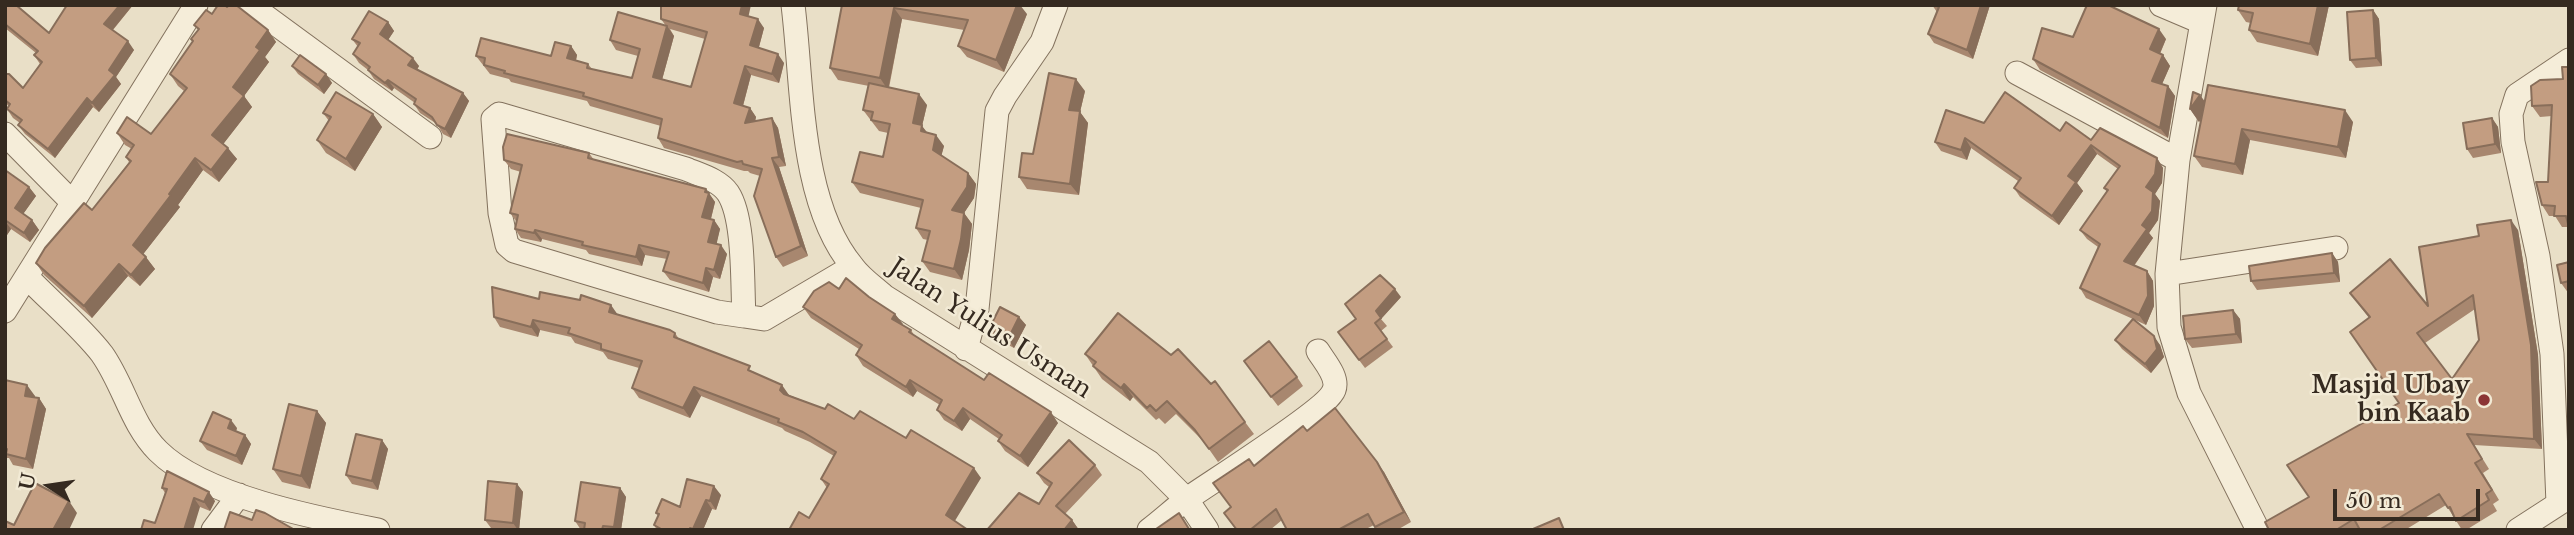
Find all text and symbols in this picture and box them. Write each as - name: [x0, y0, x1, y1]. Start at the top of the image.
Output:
- street label: Jalan Yulius Usman: [884, 253, 1096, 405]
- place label: Masjid Ubay bin Kaab: [2311, 372, 2470, 428]
- marker: Masjid Ubay bin Kaab: [2476, 392, 2492, 408]
- north arrow: [14, 451, 84, 521]
- text: U: [15, 471, 41, 492]
- scale bar: [2336, 476, 2483, 520]
- text: 50 m: [2346, 488, 2401, 514]

